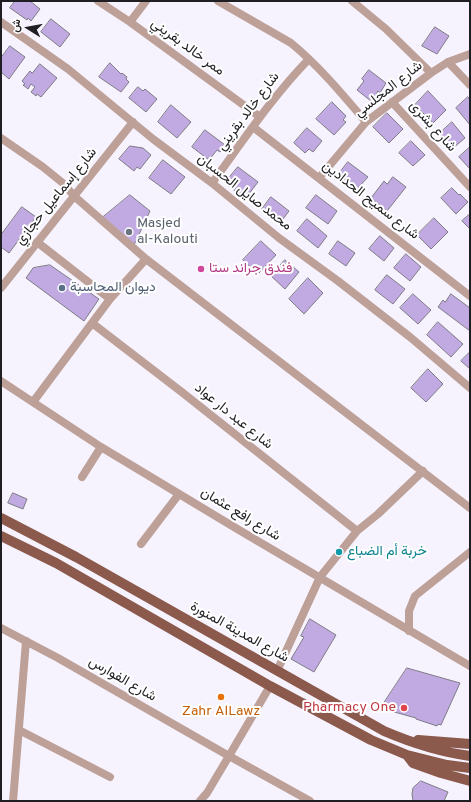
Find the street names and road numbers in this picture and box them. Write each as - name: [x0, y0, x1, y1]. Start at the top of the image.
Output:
- street label: ممر خالد بقريني: [147, 16, 227, 80]
- street label: شارع المجلسي: [352, 58, 426, 122]
- street label: شارع خالد بقريني: [214, 69, 284, 155]
- street label: شارع بشرى: [405, 98, 459, 156]
- street label: شارع إسماعيل حجازي: [13, 145, 101, 249]
- street label: محمد صايل الحسبان: [193, 151, 295, 235]
- street label: شارع سميح الحدادين: [318, 158, 422, 244]
- street label: شارع عبد دار عواد: [190, 380, 276, 454]
- street label: شارع رافع عثمان: [197, 485, 283, 545]
- street label: شارع المدينة المنورة: [187, 599, 291, 667]
- street label: شارع الفوارس: [85, 654, 159, 706]

